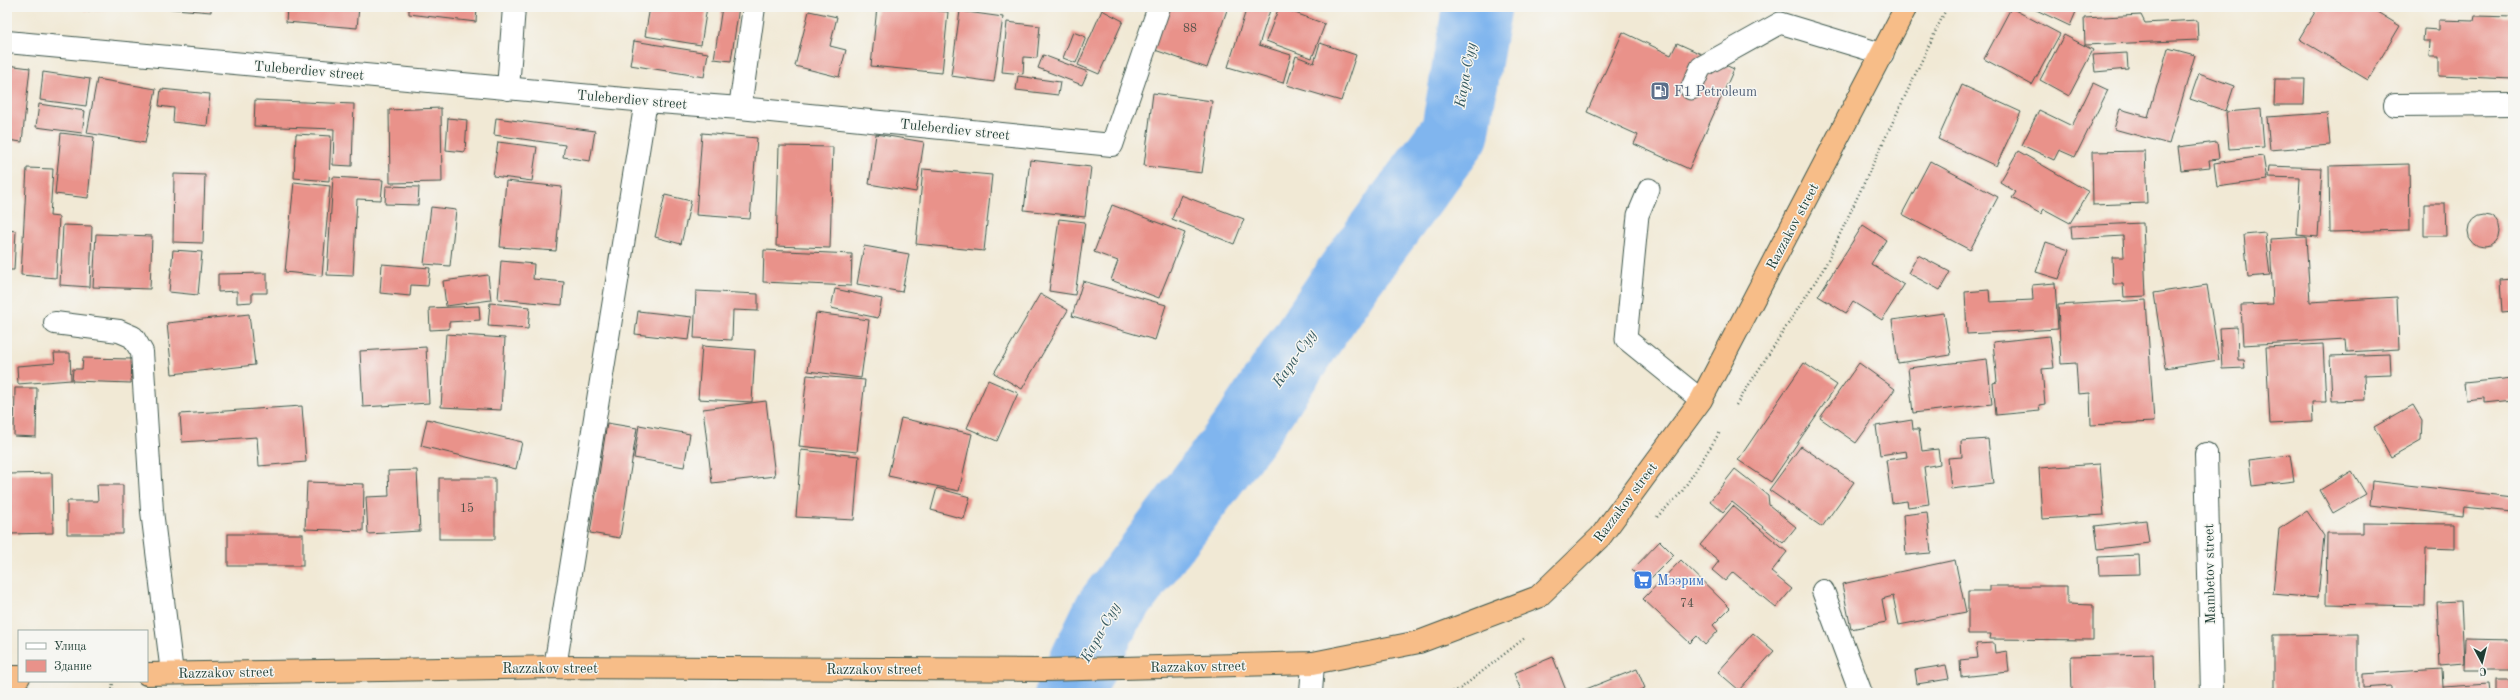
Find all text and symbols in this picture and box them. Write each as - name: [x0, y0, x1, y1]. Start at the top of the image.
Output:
- house number: 88: [1183, 23, 1197, 35]
- water label: Кара-Суу: [1453, 41, 1480, 110]
- street label: Tuleberdiev street: [253, 59, 365, 83]
- fuel station icon: F1 Petroleum: [1649, 80, 1671, 102]
- place label: F1 Petroleum: [1674, 85, 1757, 99]
- street label: Tuleberdiev street: [576, 88, 688, 112]
- street label: Tuleberdiev street: [899, 117, 1011, 143]
- street label: Razzakov street: [1764, 181, 1822, 272]
- water label: Кара-Суу: [1270, 327, 1320, 391]
- street label: Razzakov street: [1591, 460, 1660, 545]
- house number: 15: [460, 502, 474, 515]
- street label: Mambetov street: [2202, 524, 2218, 624]
- supermarket icon: Мээрим: [1632, 569, 1654, 591]
- place label: Мээрим: [1657, 574, 1704, 588]
- house number: 74: [1680, 598, 1694, 610]
- water label: Кара-Суу: [1078, 600, 1124, 666]
- legend: [18, 630, 148, 682]
- text: Улица: [54, 641, 87, 653]
- north arrow: [2462, 642, 2502, 682]
- street label: Razzakov street: [1150, 659, 1246, 675]
- text: Здание: [54, 661, 92, 673]
- street label: Razzakov street: [502, 662, 598, 676]
- street label: Razzakov street: [826, 663, 922, 677]
- street label: Razzakov street: [178, 665, 274, 681]
- text: С: [2479, 665, 2487, 676]

